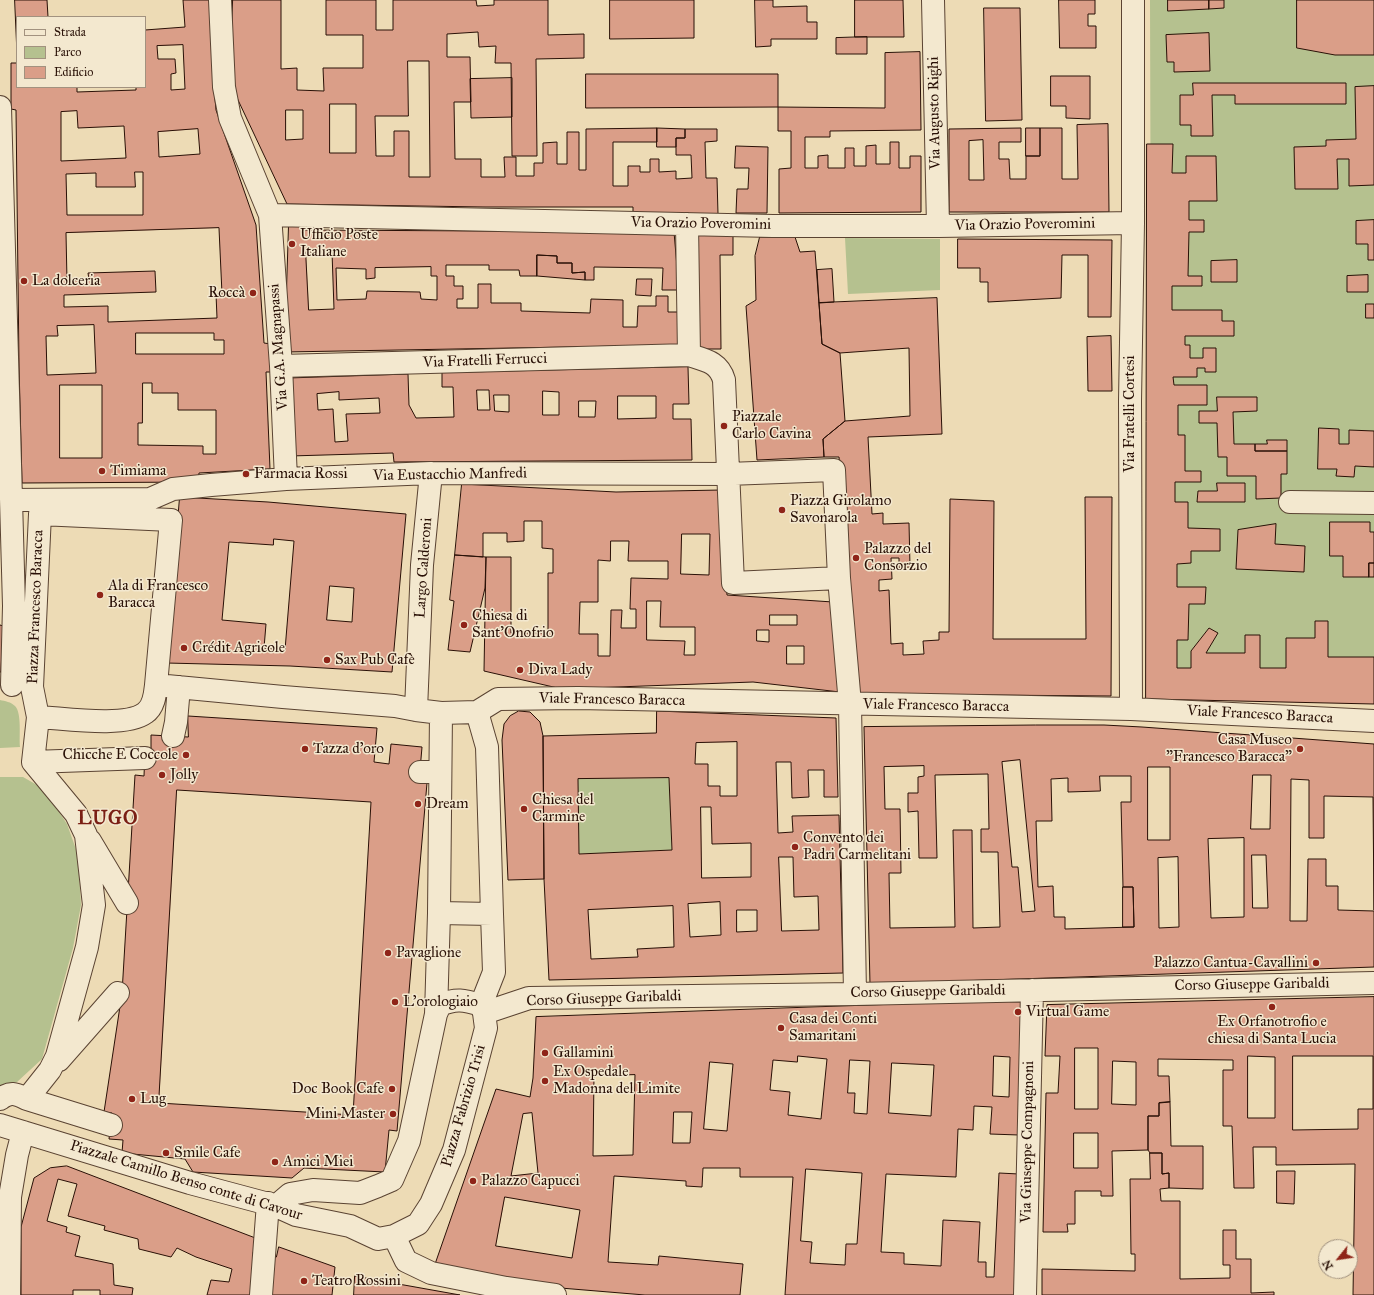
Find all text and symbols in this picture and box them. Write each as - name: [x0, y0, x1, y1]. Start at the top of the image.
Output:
- legend: [16, 16, 146, 88]
- text: Strada: [54, 25, 86, 39]
- text: Parco: [54, 45, 81, 59]
- street label: Via Augusto Righi: [925, 56, 945, 170]
- text: Edificio: [54, 65, 93, 79]
- street label: Via Orazio Poveromini: [631, 214, 771, 234]
- street label: Via Orazio Poveromini: [955, 215, 1095, 235]
- place label: Ufficio Poste Italiane: [300, 226, 378, 261]
- marker: Ufficio Poste Italiane: [287, 239, 297, 249]
- place label: La dolceria: [32, 272, 100, 290]
- marker: La dolceria: [19, 276, 29, 286]
- street label: Via G.A. Magnapassi: [266, 283, 292, 411]
- place label: Roccà: [208, 284, 245, 302]
- marker: Roccà: [248, 288, 258, 298]
- street label: Via Fratelli Ferrucci: [423, 350, 547, 372]
- street label: Via Fratelli Cortesi: [1121, 355, 1139, 473]
- place label: Piazzale Carlo Cavina: [732, 408, 811, 443]
- marker: Piazzale Carlo Cavina: [719, 421, 729, 431]
- place label: Timiama: [110, 462, 166, 480]
- place label: Farmacia Rossi: [254, 465, 348, 483]
- street label: Via Eustacchio Manfredi: [373, 465, 527, 485]
- marker: Timiama: [97, 466, 107, 476]
- marker: Farmacia Rossi: [241, 469, 251, 479]
- place label: Piazza Girolamo Savonarola: [790, 492, 891, 527]
- marker: Piazza Girolamo Savonarola: [777, 505, 787, 515]
- street label: Largo Calderoni: [412, 517, 436, 619]
- street label: Piazza Francesco Baracca: [24, 529, 48, 685]
- place label: Palazzo del Consorzio: [864, 540, 932, 575]
- marker: Palazzo del Consorzio: [851, 553, 861, 563]
- place label: Ala di Francesco Baracca: [108, 577, 208, 612]
- marker: Ala di Francesco Baracca: [95, 590, 105, 600]
- place label: Chiesa di Sant'Onofrio: [472, 607, 554, 642]
- marker: Chiesa di Sant'Onofrio: [459, 620, 469, 630]
- place label: Crédit Agricole: [192, 639, 285, 657]
- marker: Crédit Agricole: [179, 643, 189, 653]
- place label: Sax Pub Cafè: [335, 651, 415, 669]
- marker: Sax Pub Cafè: [322, 655, 332, 665]
- place label: Diva Lady: [528, 661, 592, 679]
- marker: Diva Lady: [515, 665, 525, 675]
- street label: Viale Francesco Baracca: [539, 690, 685, 710]
- street label: Viale Francesco Baracca: [863, 696, 1009, 716]
- street label: Viale Francesco Baracca: [1186, 702, 1334, 728]
- place label: Casa Museo "Francesco Baracca": [1166, 731, 1292, 766]
- place label: Tazza d'oro: [313, 740, 384, 758]
- marker: Tazza d'oro: [300, 744, 310, 754]
- marker: Casa Museo "Francesco Baracca": [1295, 744, 1305, 754]
- place label: Chicche E Coccole: [63, 746, 178, 764]
- marker: Chicche E Coccole: [181, 750, 191, 760]
- place label: Jolly: [170, 766, 198, 784]
- marker: Jolly: [157, 770, 167, 780]
- place label: Chiesa del Carmine: [532, 791, 594, 826]
- place label: Dream: [426, 795, 469, 813]
- marker: Dream: [413, 799, 423, 809]
- marker: Chiesa del Carmine: [519, 804, 529, 814]
- district label: LUGO: [78, 808, 138, 830]
- place label: Convento dei Padri Carmelitani: [803, 829, 911, 864]
- marker: Convento dei Padri Carmelitani: [790, 842, 800, 852]
- place label: Pavaglione: [396, 944, 461, 962]
- marker: Pavaglione: [383, 948, 393, 958]
- place label: Palazzo Cantua-Cavallini: [1153, 954, 1308, 972]
- marker: Palazzo Cantua-Cavallini: [1311, 958, 1321, 968]
- street label: Corso Giuseppe Garibaldi: [1174, 975, 1330, 995]
- street label: Corso Giuseppe Garibaldi: [850, 982, 1006, 1002]
- street label: Corso Giuseppe Garibaldi: [526, 987, 682, 1011]
- place label: L'orologiaio: [403, 993, 478, 1011]
- marker: L'orologiaio: [390, 997, 400, 1007]
- marker: Ex Orfanotrofio e chiesa di Santa Lucia: [1267, 1002, 1277, 1012]
- place label: Virtual Game: [1026, 1003, 1109, 1021]
- marker: Virtual Game: [1013, 1007, 1023, 1017]
- place label: Casa dei Conti Samaritani: [789, 1010, 877, 1045]
- place label: Ex Orfanotrofio e chiesa di Santa Lucia: [1208, 1013, 1336, 1048]
- marker: Casa dei Conti Samaritani: [776, 1023, 786, 1033]
- street label: Piazza Fabrizio Trisi: [438, 1043, 490, 1169]
- place label: Gallamini: [553, 1044, 614, 1062]
- marker: Gallamini: [540, 1048, 550, 1058]
- street label: Via Giuseppe Compagnoni: [1018, 1061, 1038, 1223]
- place label: Ex Ospedale Madonna del Limite: [553, 1063, 680, 1098]
- marker: Ex Ospedale Madonna del Limite: [540, 1076, 550, 1086]
- place label: Doc Book Cafe: [292, 1080, 384, 1098]
- marker: Doc Book Cafe: [387, 1084, 397, 1094]
- place label: Lug: [140, 1090, 166, 1108]
- marker: Lug: [127, 1094, 137, 1104]
- place label: Mini Master: [305, 1105, 385, 1123]
- marker: Mini Master: [388, 1109, 398, 1119]
- street label: Piazzale Camillo Benso conte di Cavour: [68, 1137, 304, 1225]
- place label: Smile Cafe: [174, 1144, 241, 1162]
- marker: Smile Cafe: [161, 1148, 171, 1158]
- place label: Amici Miei: [283, 1153, 353, 1171]
- marker: Amici Miei: [270, 1157, 280, 1167]
- place label: Palazzo Capucci: [481, 1172, 580, 1190]
- marker: Palazzo Capucci: [468, 1176, 478, 1186]
- north arrow: [1318, 1239, 1358, 1279]
- text: N: [1320, 1257, 1336, 1272]
- place label: Teatro Rossini: [312, 1272, 401, 1290]
- marker: Teatro Rossini: [299, 1276, 309, 1286]

